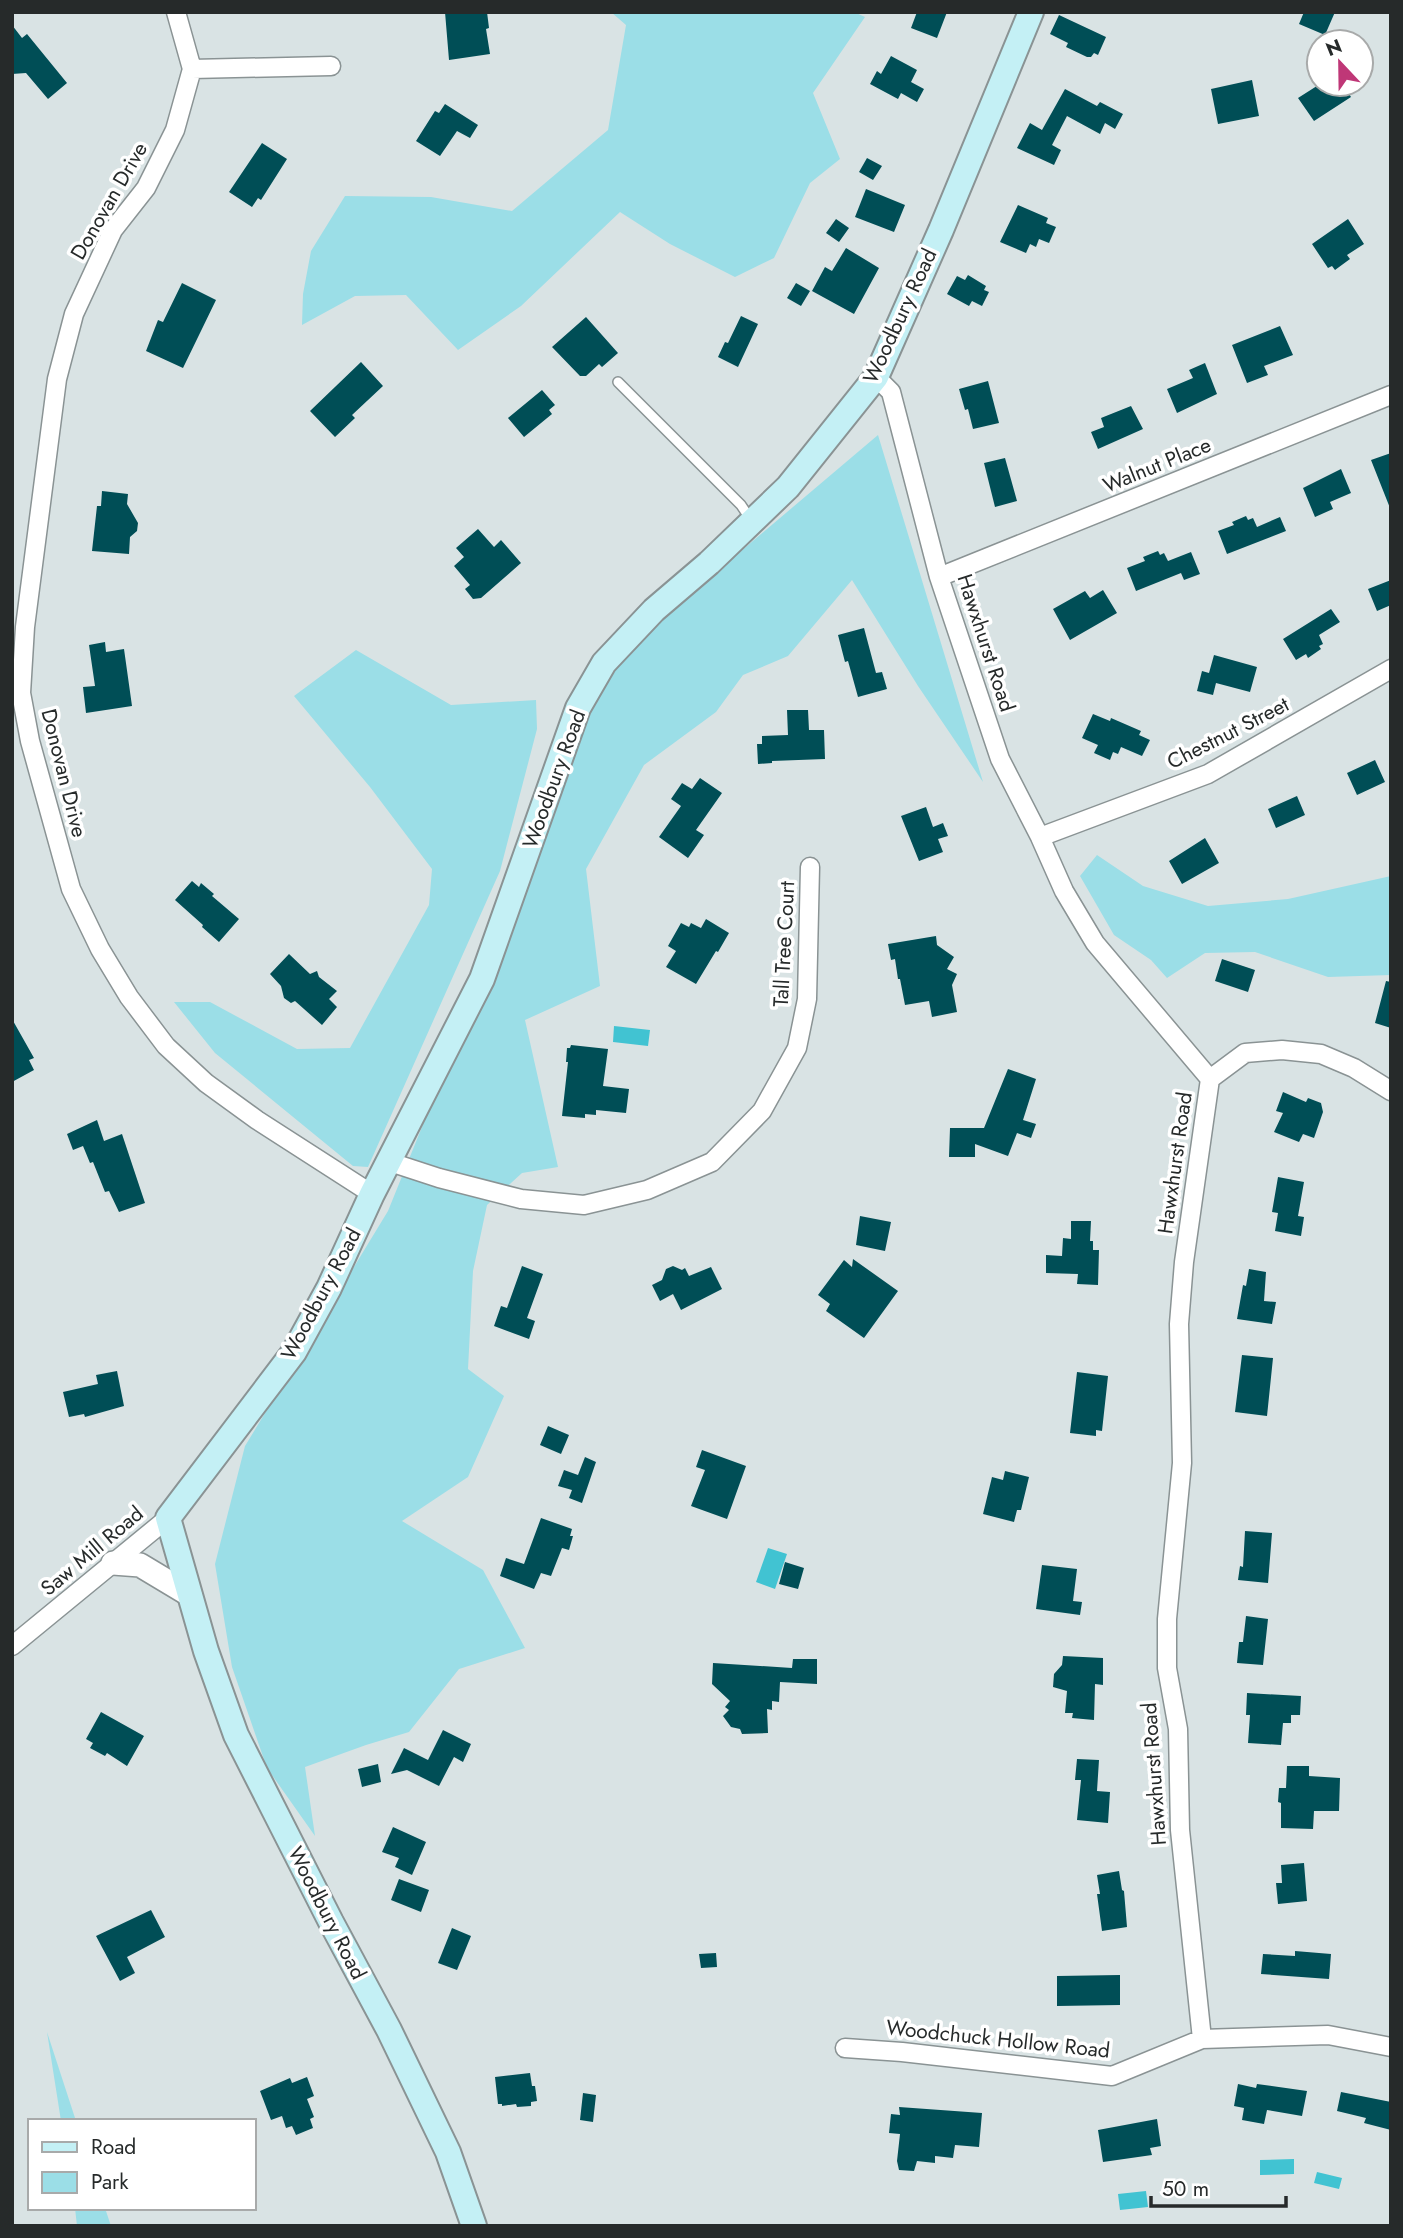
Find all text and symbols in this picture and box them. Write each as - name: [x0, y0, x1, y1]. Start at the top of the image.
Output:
- north arrow: [1305, 28, 1375, 98]
- text: N: [1322, 32, 1346, 63]
- street label: Donovan Drive: [63, 137, 155, 265]
- street label: Woodbury Road: [856, 244, 944, 388]
- street label: Walnut Place: [1098, 430, 1216, 500]
- street label: Hawxhurst Road: [950, 570, 1022, 716]
- street label: Chestnut Street: [1162, 689, 1294, 777]
- street label: Woodbury Road: [515, 705, 593, 853]
- street label: Donovan Drive: [34, 706, 94, 840]
- street label: Tall Tree Court: [766, 880, 802, 1008]
- street label: Hawxhurst Road: [1150, 1090, 1200, 1236]
- street label: Woodbury Road: [274, 1223, 368, 1365]
- street label: Saw Mill Road: [34, 1499, 150, 1603]
- street label: Hawxhurst Road: [1134, 1702, 1174, 1846]
- street label: Woodbury Road: [281, 1841, 373, 1985]
- street label: Woodchuck Hollow Road: [885, 2012, 1111, 2066]
- legend: [28, 2119, 256, 2210]
- text: Road: [91, 2132, 136, 2162]
- scale bar: [1151, 2164, 1286, 2208]
- text: Park: [91, 2167, 129, 2197]
- text: 50 m: [1162, 2174, 1209, 2204]

